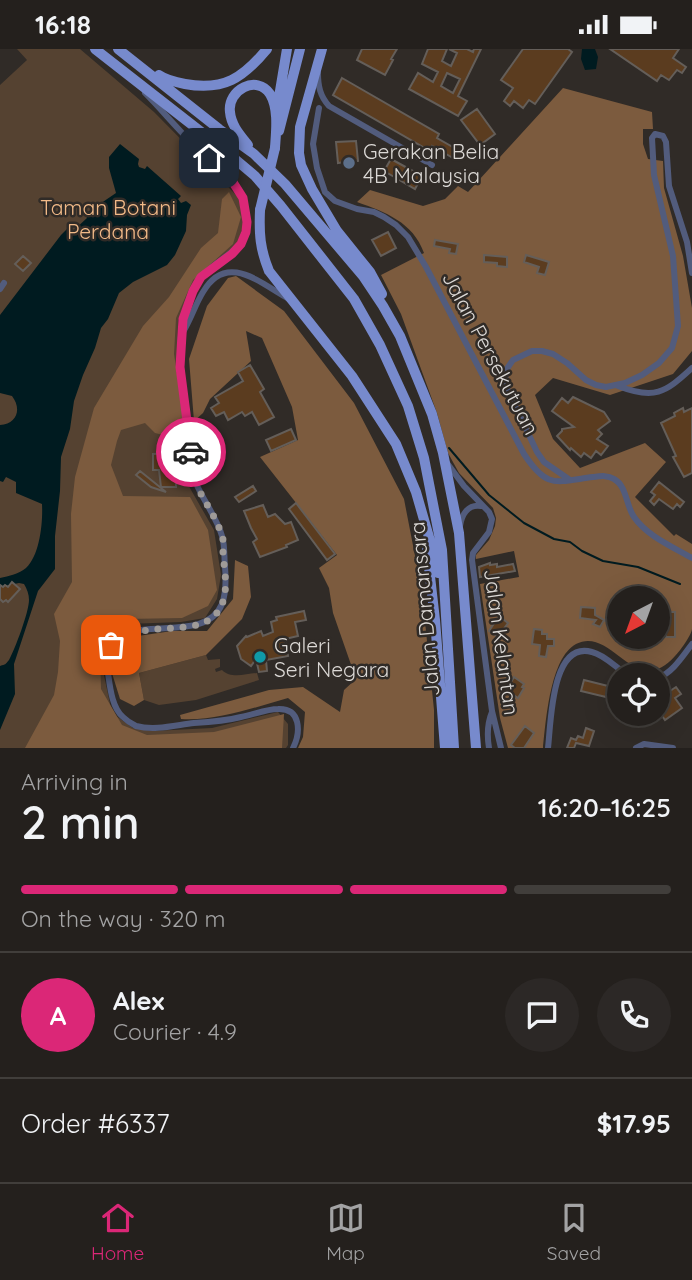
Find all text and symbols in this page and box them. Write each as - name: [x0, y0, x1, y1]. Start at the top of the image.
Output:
- text: 16:18: [35, 8, 91, 41]
- pin: [179, 128, 239, 188]
- place label: Gerakan Belia 4B Malaysia: [363, 138, 499, 188]
- icon: home: [190, 139, 228, 177]
- marker: Gerakan Belia 4B Malaysia: [341, 155, 357, 171]
- park label: Taman Botani Perdana: [40, 194, 176, 244]
- street label: Jalan Persekutuan: [437, 267, 545, 439]
- courier: [156, 417, 226, 487]
- icon: car: [172, 433, 210, 471]
- street label: Jalan Damansara: [403, 521, 445, 697]
- street label: Jalan Kelantan: [479, 567, 525, 717]
- north arrow: [607, 586, 670, 649]
- map controls: [607, 586, 670, 726]
- pin: [81, 615, 141, 675]
- icon: bag: [92, 626, 130, 664]
- place label: Galeri Seri Negara: [274, 632, 389, 682]
- marker: Galeri Seri Negara: [252, 649, 268, 665]
- button: locate: [607, 663, 670, 726]
- text: Arriving in: [21, 767, 128, 796]
- text: 16:20–16:25: [538, 791, 671, 824]
- text: 2 min: [21, 793, 140, 851]
- text: On the way · 320 m: [21, 904, 226, 933]
- button: chat: [505, 978, 579, 1052]
- button: phone: [597, 978, 671, 1052]
- text: Alex: [113, 984, 164, 1017]
- text: A: [50, 999, 66, 1032]
- text: Courier · 4.9: [113, 1017, 237, 1046]
- text: Order #6337: [21, 1107, 170, 1140]
- text: $17.95: [597, 1107, 671, 1140]
- tab: Home: [91, 1199, 144, 1265]
- tab: Map: [326, 1199, 365, 1265]
- tab: Saved: [547, 1199, 601, 1265]

